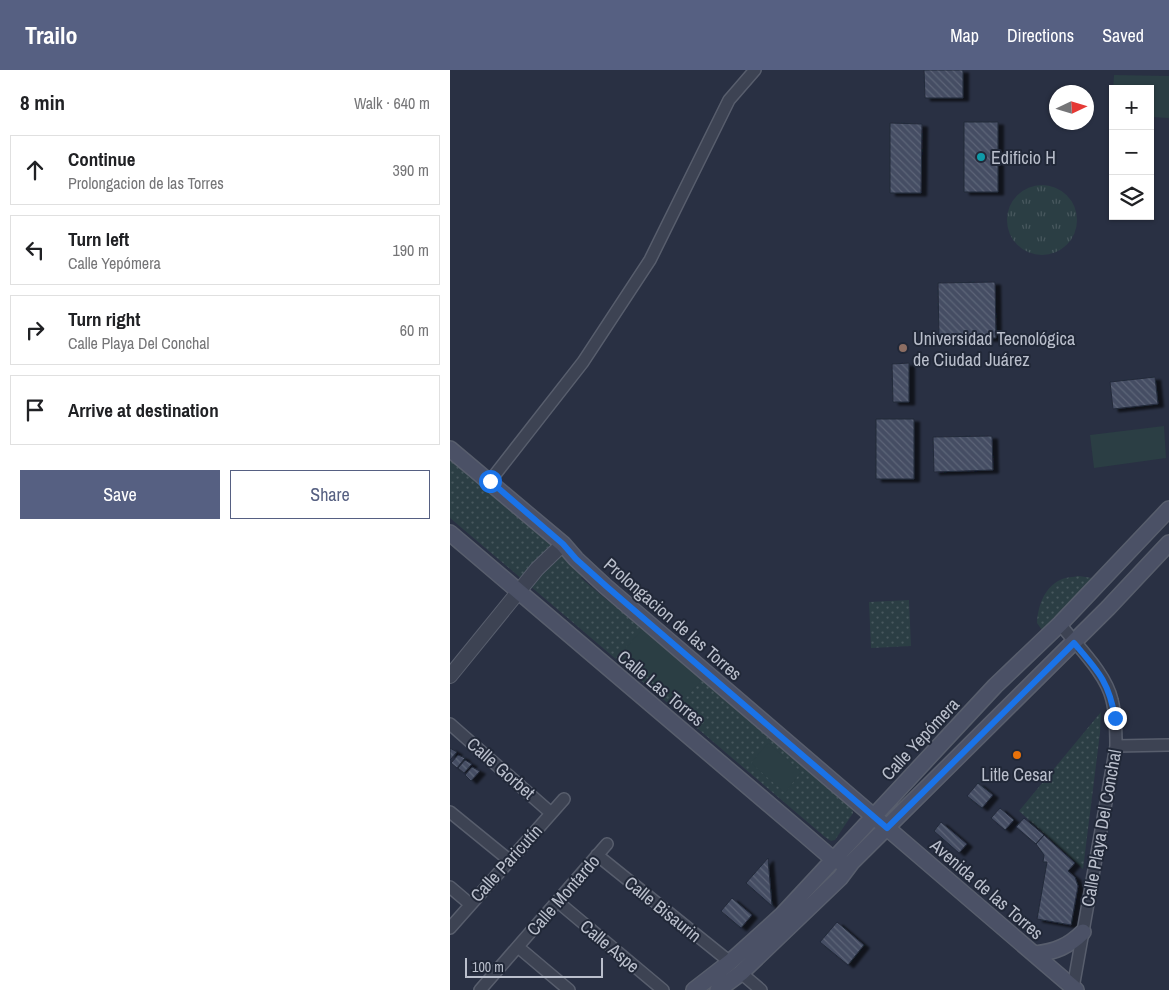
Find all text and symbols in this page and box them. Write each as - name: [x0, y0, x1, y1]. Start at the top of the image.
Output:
- text: Trailo: [25, 19, 78, 51]
- text: Map: [950, 23, 979, 48]
- text: Directions: [1007, 23, 1074, 48]
- text: Saved: [1102, 23, 1144, 48]
- north arrow: [1049, 85, 1094, 130]
- map controls: [1109, 85, 1154, 220]
- button: +: [1109, 85, 1154, 130]
- text: 8 min: [20, 88, 65, 117]
- text: Walk · 640 m: [354, 92, 430, 114]
- button: −: [1109, 130, 1154, 175]
- place label: Edificio H: [991, 145, 1056, 170]
- text: Continue: [68, 146, 136, 172]
- marker: Edificio H: [975, 151, 987, 163]
- icon: ahead: [21, 156, 49, 184]
- text: 390 m: [393, 159, 429, 181]
- text: Prolongacion de las Torres: [68, 172, 224, 194]
- button: layers: [1109, 175, 1154, 220]
- text: Turn left: [68, 226, 129, 252]
- icon: left: [21, 236, 49, 264]
- text: 190 m: [393, 239, 429, 261]
- text: Calle Yepómera: [68, 252, 161, 274]
- text: Turn right: [68, 306, 140, 332]
- icon: right: [21, 316, 49, 344]
- text: 60 m: [400, 319, 429, 341]
- place label: Universidad Tecnológica de Ciudad Juárez: [913, 326, 1075, 372]
- text: Calle Playa Del Conchal: [68, 332, 209, 354]
- marker: Universidad Tecnológica de Ciudad Juárez: [897, 342, 909, 354]
- icon: arrive: [21, 396, 49, 424]
- text: Arrive at destination: [68, 397, 219, 423]
- button: Save: [20, 470, 220, 519]
- button: Share: [230, 470, 430, 519]
- route start: [479, 470, 502, 493]
- street label: Prolongacion de las Torres: [599, 552, 747, 686]
- street label: Calle Las Torres: [612, 644, 710, 732]
- street label: Calle Yepómera: [875, 692, 965, 786]
- route end: [1104, 707, 1127, 730]
- street label: Calle Gorbet: [462, 731, 540, 805]
- street label: Calle Playa Del Conchal: [1075, 747, 1127, 909]
- marker: Litle Cesar: [1011, 749, 1023, 761]
- place label: Litle Cesar: [981, 762, 1053, 787]
- street label: Calle Paricutín: [464, 819, 548, 907]
- street label: Avenida de las Torres: [924, 832, 1049, 945]
- street label: Calle Montardo: [521, 849, 605, 941]
- street label: Calle Bisaurin: [619, 870, 707, 948]
- street label: Calle Aspe: [575, 914, 645, 978]
- scale bar: [465, 955, 602, 978]
- text: 100 m: [472, 958, 504, 976]

